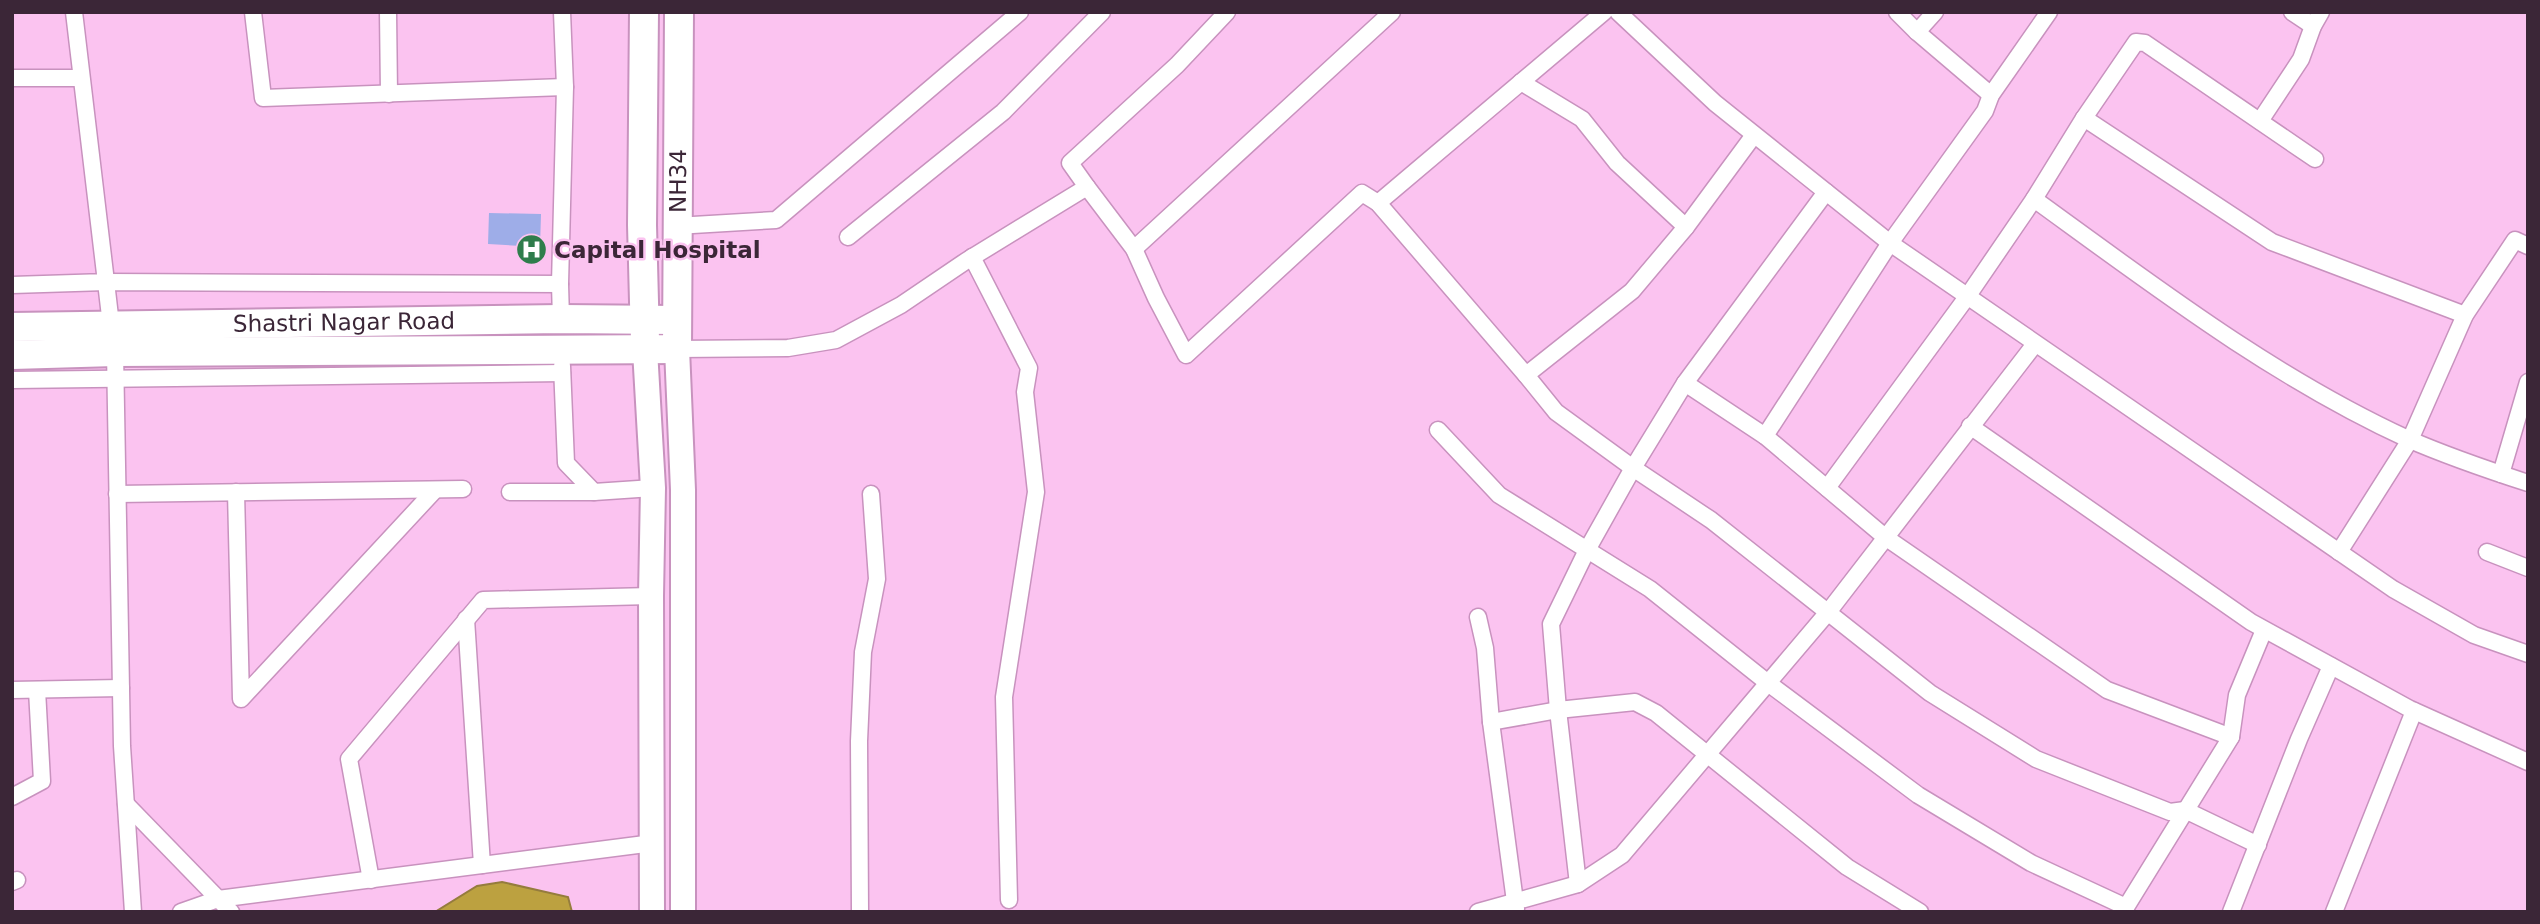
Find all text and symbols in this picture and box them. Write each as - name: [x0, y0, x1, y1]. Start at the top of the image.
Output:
- street label: NH34: [665, 149, 691, 213]
- hospital icon: Capital Hospital: [514, 233, 548, 267]
- place label: Capital Hospital: [554, 237, 761, 263]
- street label: Shastri Nagar Road: [233, 308, 455, 337]

